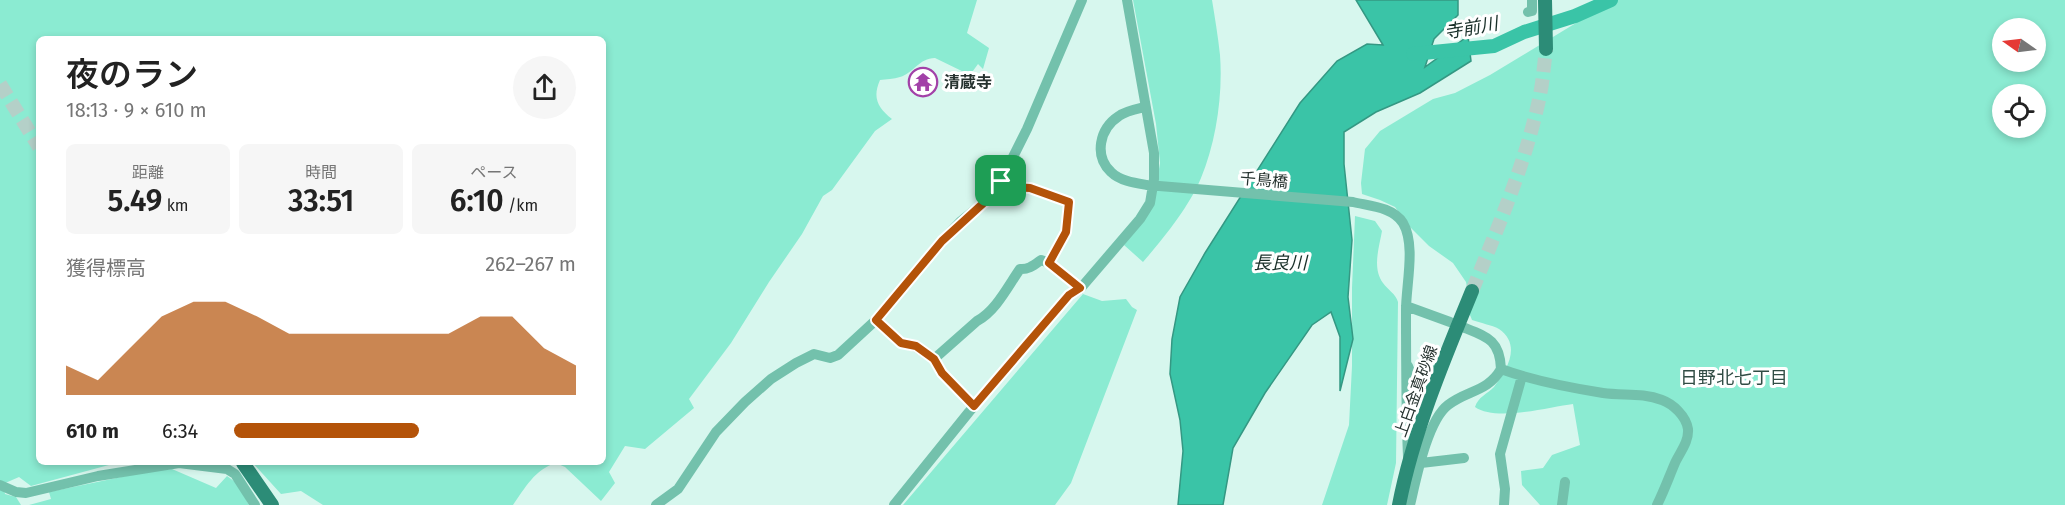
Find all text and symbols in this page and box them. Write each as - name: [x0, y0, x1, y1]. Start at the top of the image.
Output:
- water label: 寺前川: [1443, 12, 1501, 44]
- north arrow: [1992, 18, 2046, 72]
- map controls: [1992, 18, 2046, 138]
- text: 夜のラン: [66, 55, 198, 95]
- button: share: [513, 56, 576, 119]
- temple icon: 清蔵寺: [907, 66, 939, 98]
- place label: 清蔵寺: [944, 73, 992, 92]
- button: locate: [1992, 84, 2046, 138]
- text: 18:13 · 9 × 610 m: [66, 98, 207, 122]
- pin: [975, 155, 1026, 206]
- text: 距離: [132, 163, 164, 182]
- text: 時間: [305, 163, 337, 182]
- text: ペース: [470, 163, 518, 182]
- icon: arrive: [984, 164, 1017, 197]
- street label: 千鳥橋: [1239, 168, 1289, 192]
- text: 5.49: [107, 183, 162, 219]
- text: 33:51: [288, 183, 354, 219]
- text: 6:10: [450, 183, 504, 219]
- text: km: [162, 196, 189, 215]
- text: /km: [504, 196, 538, 215]
- text: 262–267 m: [485, 252, 576, 276]
- water label: 長良川: [1253, 252, 1309, 274]
- text: 獲得標高: [66, 256, 146, 280]
- street label: 上白金真砂線: [1391, 343, 1441, 439]
- district label: 日野北七丁目: [1680, 367, 1788, 389]
- text: 610 m: [66, 419, 119, 443]
- text: 6:34: [162, 419, 198, 443]

